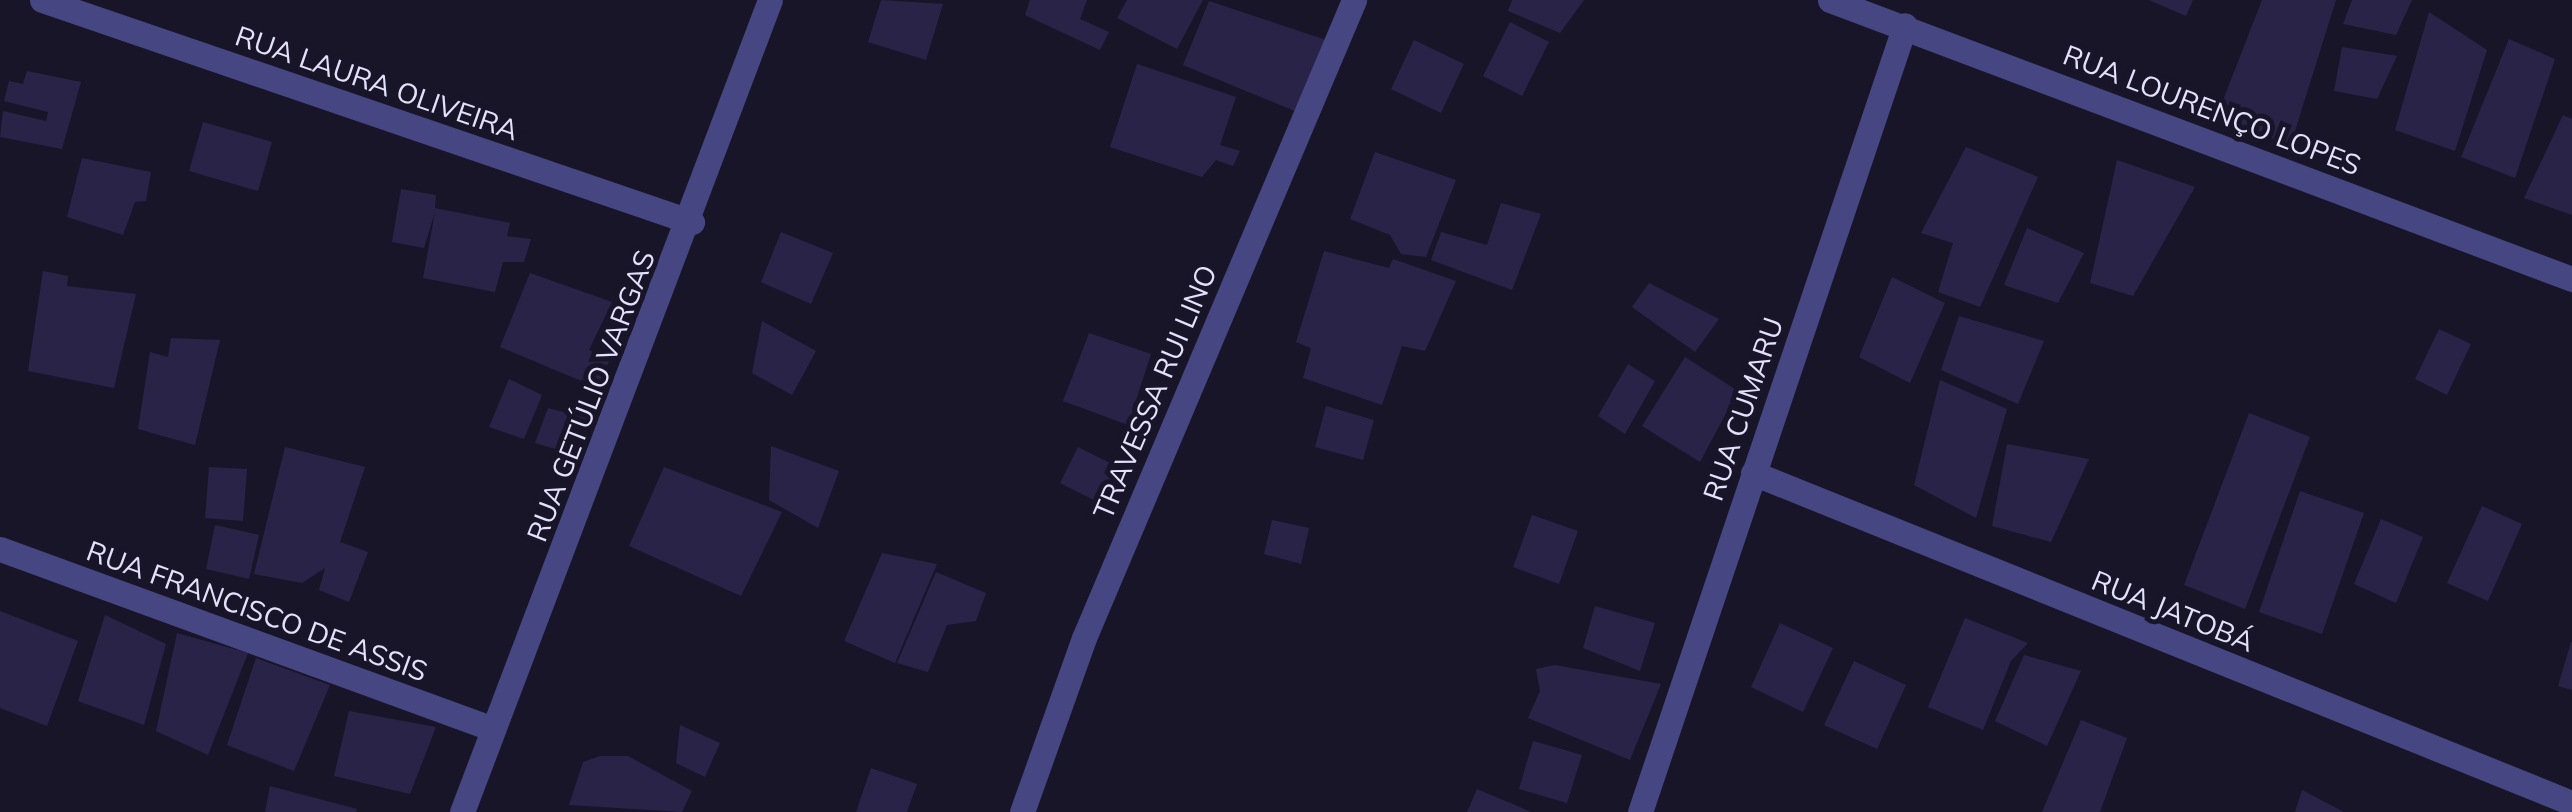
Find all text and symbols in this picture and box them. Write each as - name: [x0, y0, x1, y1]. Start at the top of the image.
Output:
- street label: RUA LAURA OLIVEIRA: [231, 19, 523, 147]
- street label: RUA LOURENÇO LOPES: [2059, 38, 2365, 182]
- street label: RUA GETÚLIO VARGAS: [520, 246, 662, 546]
- street label: TRAVESSA RUI LINO: [1086, 260, 1224, 524]
- street label: RUA CUMARU: [1696, 313, 1790, 505]
- street label: RUA FRANCISCO DE ASSIS: [82, 534, 432, 688]
- street label: RUA JATOBÁ: [2087, 563, 2259, 659]

